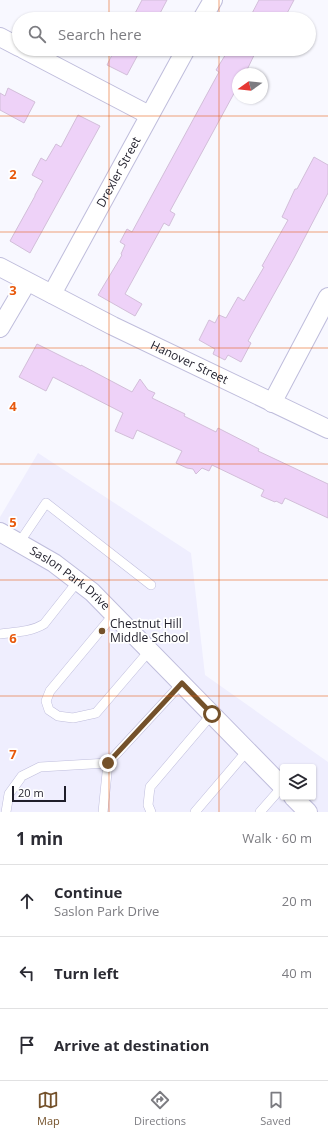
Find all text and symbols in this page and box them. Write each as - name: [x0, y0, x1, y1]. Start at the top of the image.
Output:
- search box: [12, 12, 316, 56]
- icon: search: [26, 23, 48, 45]
- text: Search here: [58, 24, 142, 44]
- north arrow: [232, 68, 268, 104]
- street label: Drexler Street: [92, 133, 144, 210]
- text: 2: [9, 165, 17, 183]
- text: 3: [9, 281, 17, 299]
- street label: Hanover Street: [148, 336, 231, 388]
- text: 4: [9, 397, 17, 415]
- text: 5: [9, 513, 17, 531]
- street label: Saslon Park Drive: [27, 542, 114, 614]
- place label: Chestnut Hill Middle School: [110, 615, 189, 646]
- marker: Chestnut Hill Middle School: [97, 626, 107, 636]
- text: 6: [9, 629, 17, 647]
- route start: [203, 705, 221, 723]
- text: 7: [9, 745, 17, 763]
- route end: [99, 754, 117, 772]
- map controls: [280, 764, 316, 800]
- button: layers: [280, 764, 316, 800]
- scale bar: [12, 784, 66, 803]
- text: 20 m: [18, 785, 44, 800]
- text: 1 min: [16, 827, 63, 850]
- text: Walk · 60 m: [242, 829, 312, 847]
- text: Continue: [54, 882, 122, 902]
- icon: ahead: [16, 890, 38, 912]
- text: 20 m: [282, 892, 312, 910]
- text: Saslon Park Drive: [54, 902, 159, 920]
- icon: left: [16, 962, 38, 984]
- text: Turn left: [54, 963, 119, 983]
- text: 40 m: [282, 964, 312, 982]
- icon: arrive: [16, 1034, 38, 1056]
- text: Arrive at destination: [54, 1035, 209, 1055]
- tab: Map: [37, 1089, 60, 1128]
- tab: Directions: [134, 1089, 186, 1128]
- tab: Saved: [260, 1089, 291, 1128]

